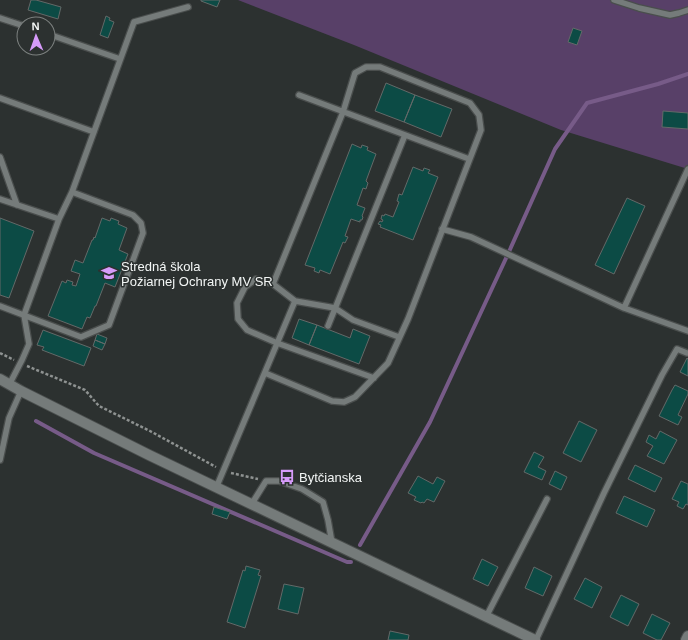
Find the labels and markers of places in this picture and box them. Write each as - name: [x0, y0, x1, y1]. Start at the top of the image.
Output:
- place label: Stredná škola Požiarnej Ochrany MV SR: [121, 259, 273, 289]
- school or university icon: Stredná škola Požiarnej Ochrany MV SR: [100, 264, 118, 282]
- bus stop icon: Bytčianska: [278, 468, 296, 486]
- place label: Bytčianska: [299, 470, 363, 485]

